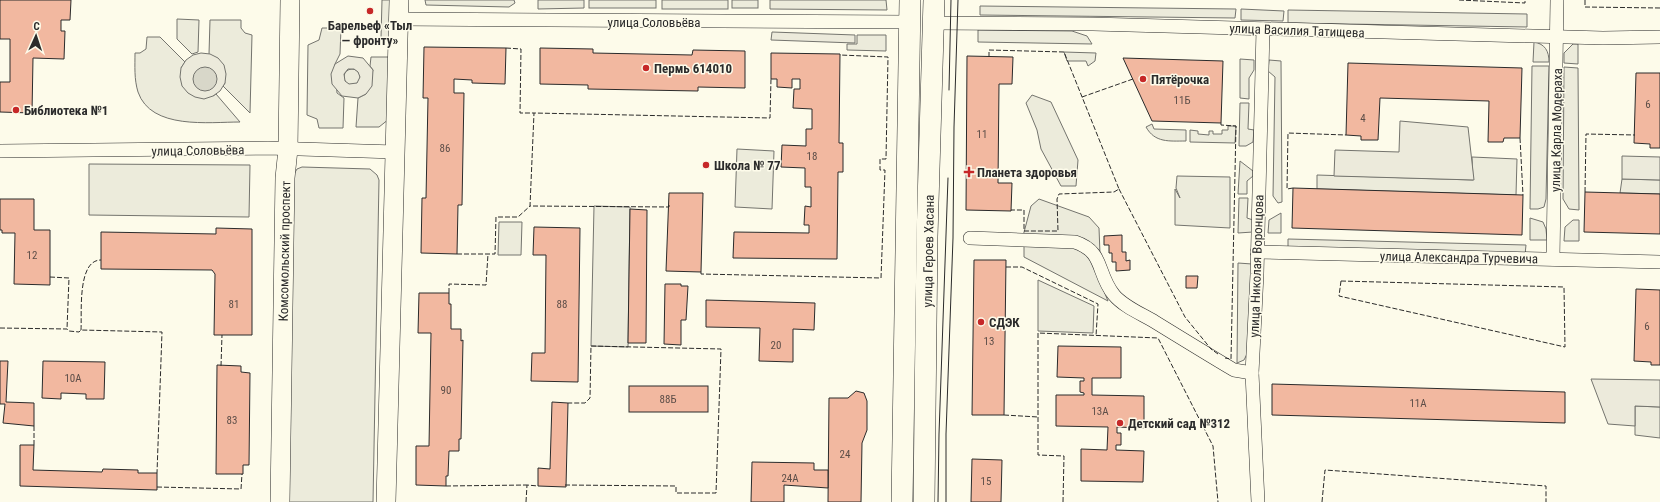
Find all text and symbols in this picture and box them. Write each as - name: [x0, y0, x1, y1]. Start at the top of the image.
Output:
- marker: Барельеф «Тыл — фронту»: [365, 6, 375, 16]
- street label: улица Соловьёва: [607, 15, 701, 30]
- north arrow: [16, 16, 56, 56]
- place label: Барельеф «Тыл — фронту»: [328, 18, 412, 48]
- text: С: [33, 20, 40, 33]
- street label: улица Василия Татищева: [1229, 21, 1365, 40]
- place label: Пермь 614010: [654, 61, 732, 76]
- marker: Пермь 614010: [641, 63, 651, 73]
- street label: улица Карла Модераха: [1548, 68, 1565, 192]
- place label: Пятёрочка: [1151, 72, 1209, 87]
- marker: Пятёрочка: [1138, 74, 1148, 84]
- house number: 11Б: [1174, 94, 1190, 107]
- house number: 6: [1645, 98, 1651, 111]
- place label: Библиотека №1: [24, 103, 108, 118]
- marker: Библиотека №1: [11, 105, 21, 115]
- house number: 4: [1360, 112, 1366, 125]
- house number: 11: [977, 128, 987, 141]
- street label: улица Соловьёва: [151, 142, 245, 159]
- house number: 86: [440, 142, 450, 155]
- house number: 18: [807, 150, 817, 163]
- place label: Школа № 77: [714, 158, 781, 173]
- marker: Школа № 77: [701, 160, 711, 170]
- place label: Планета здоровья: [977, 165, 1077, 180]
- marker: Планета здоровья: [964, 167, 974, 177]
- street label: Комсомольский проспект: [276, 180, 293, 322]
- street label: улица Николая Воронцова: [1247, 194, 1266, 338]
- street label: улица Героев Хасана: [920, 195, 937, 307]
- house number: 12: [27, 249, 37, 262]
- street label: улица Александра Турчевича: [1380, 249, 1538, 266]
- house number: 81: [229, 298, 239, 311]
- house number: 88: [557, 298, 567, 311]
- place label: СДЭК: [989, 315, 1020, 330]
- marker: СДЭК: [976, 317, 986, 327]
- house number: 6: [1644, 320, 1650, 333]
- house number: 13: [984, 335, 994, 348]
- house number: 20: [771, 339, 781, 352]
- house number: 10А: [64, 372, 82, 385]
- house number: 90: [441, 384, 451, 397]
- house number: 88Б: [660, 393, 676, 406]
- house number: 11А: [1409, 397, 1427, 410]
- house number: 13А: [1091, 405, 1109, 418]
- house number: 83: [227, 414, 237, 427]
- place label: Детский сад №312: [1128, 416, 1231, 431]
- marker: Детский сад №312: [1115, 418, 1125, 428]
- house number: 24: [840, 448, 851, 461]
- house number: 24А: [781, 472, 799, 485]
- house number: 15: [981, 475, 991, 488]

